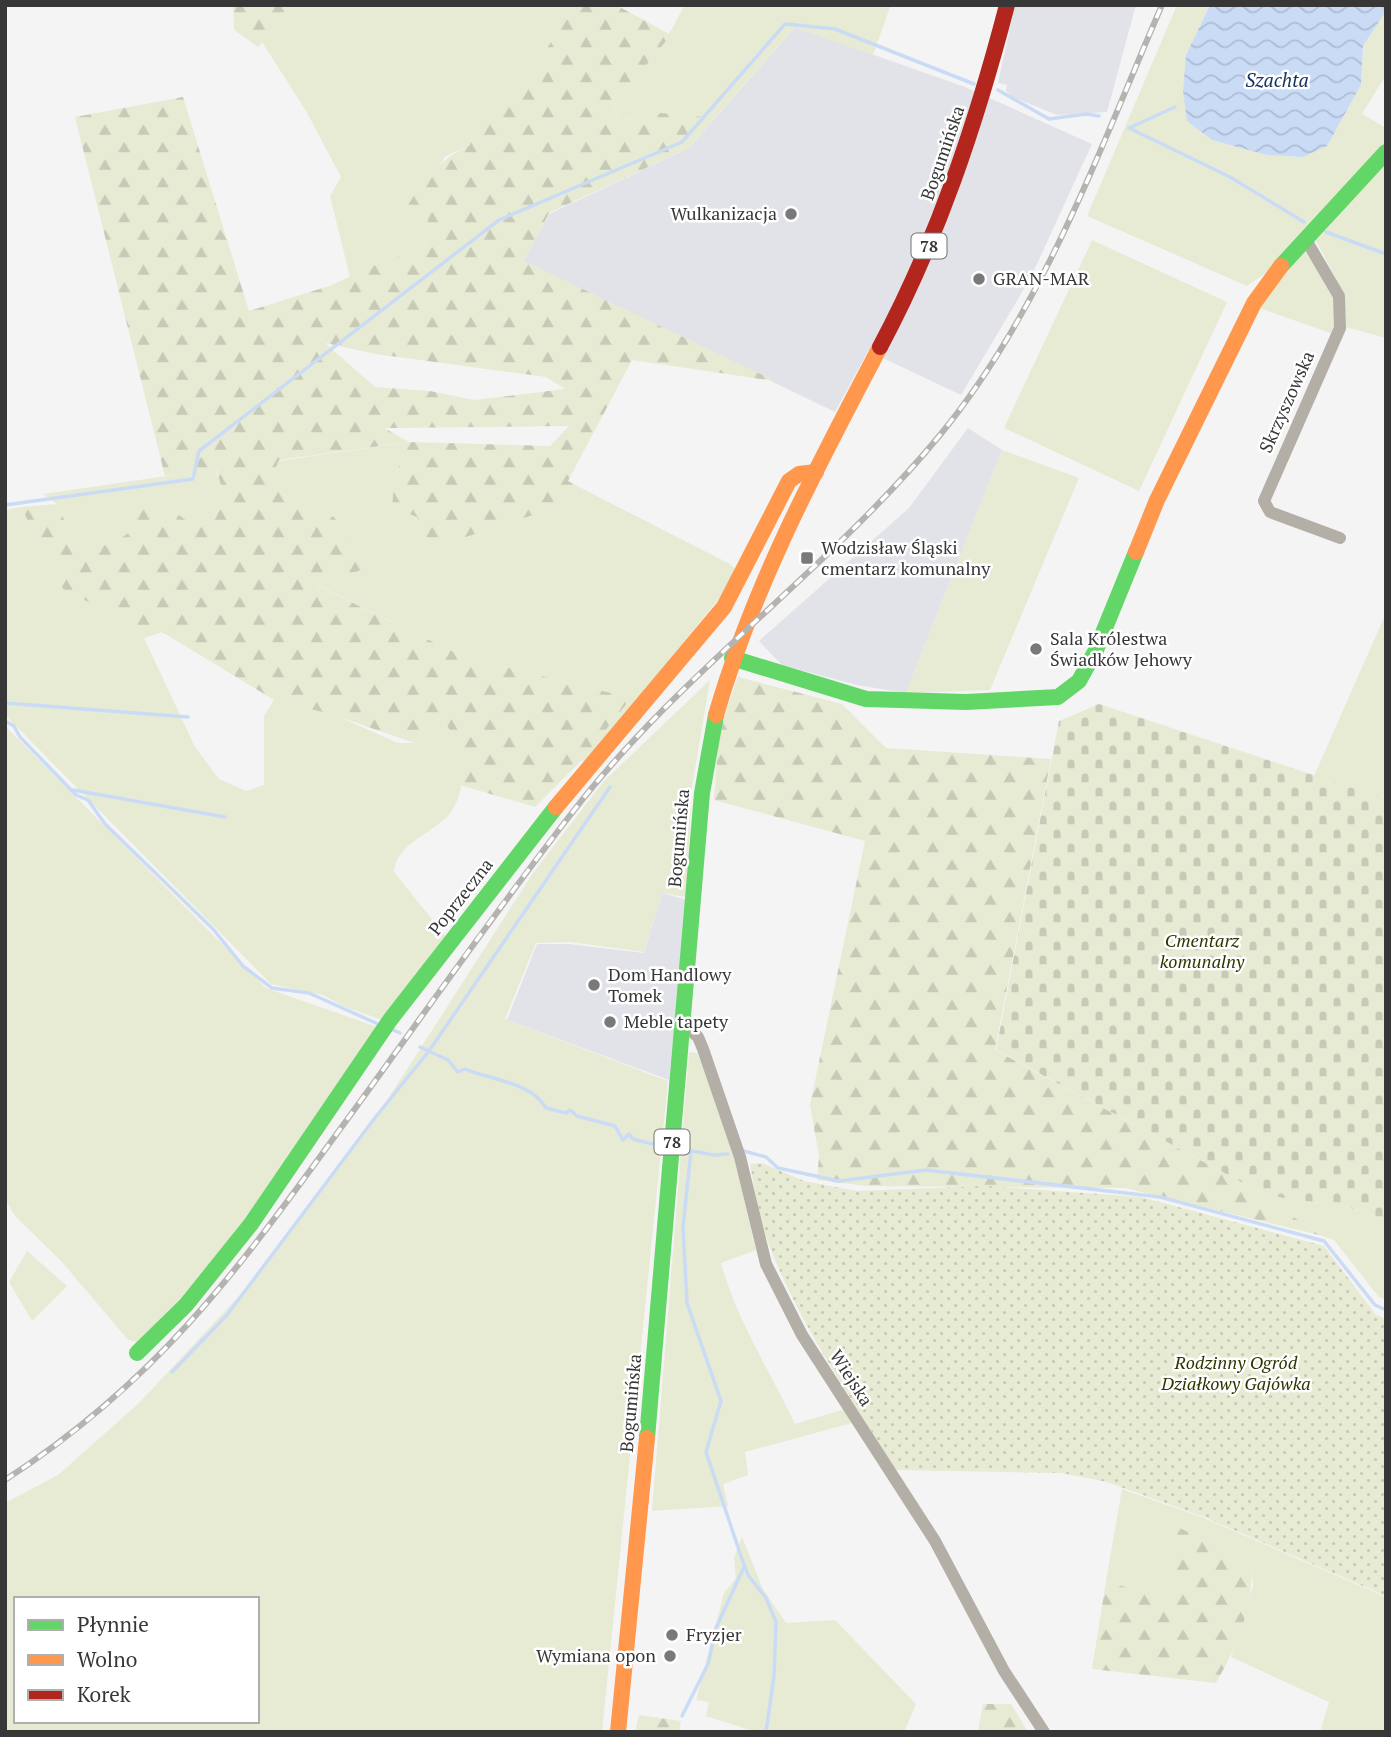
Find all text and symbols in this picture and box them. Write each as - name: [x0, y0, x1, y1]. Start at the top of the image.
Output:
- water label: Szachta: [1245, 67, 1309, 92]
- street label: Bogumińska: [915, 102, 969, 203]
- place label: Wulkanizacja: [671, 201, 777, 225]
- marker: Wulkanizacja: [783, 206, 799, 222]
- road number: 78: [912, 234, 946, 258]
- place label: GRAN-MAR: [993, 266, 1090, 290]
- marker: GRAN-MAR: [971, 271, 987, 287]
- street label: Skrzyszowska: [1253, 347, 1319, 456]
- place label: Wodzisław Śląski cmentarz komunalny: [821, 535, 991, 580]
- marker: Wodzisław Śląski cmentarz komunalny: [799, 550, 815, 566]
- place label: Sala Królestwa Świadków Jehowy: [1050, 626, 1193, 671]
- marker: Sala Królestwa Świadków Jehowy: [1028, 641, 1044, 657]
- street label: Bogumińska: [662, 788, 694, 888]
- street label: Poprzeczna: [423, 853, 498, 940]
- park label: Cmentarz komunalny: [1160, 928, 1245, 973]
- place label: Dom Handlowy Tomek: [608, 962, 732, 1007]
- marker: Dom Handlowy Tomek: [586, 977, 602, 993]
- place label: Meble tapety: [624, 1009, 729, 1033]
- marker: Meble tapety: [602, 1014, 618, 1030]
- road number: 78: [654, 1130, 690, 1154]
- street label: Wiejska: [825, 1345, 879, 1410]
- park label: Rodzinny Ogród Działkowy Gajówka: [1160, 1350, 1311, 1395]
- street label: Bogumińska: [614, 1353, 646, 1453]
- legend: [14, 1597, 259, 1723]
- text: Płynnie: [77, 1610, 149, 1638]
- place label: Fryzjer: [686, 1622, 742, 1646]
- marker: Fryzjer: [664, 1627, 680, 1643]
- place label: Wymiana opon: [536, 1643, 656, 1667]
- text: Wolno: [77, 1645, 137, 1673]
- marker: Wymiana opon: [662, 1648, 678, 1664]
- text: Korek: [77, 1680, 131, 1708]

